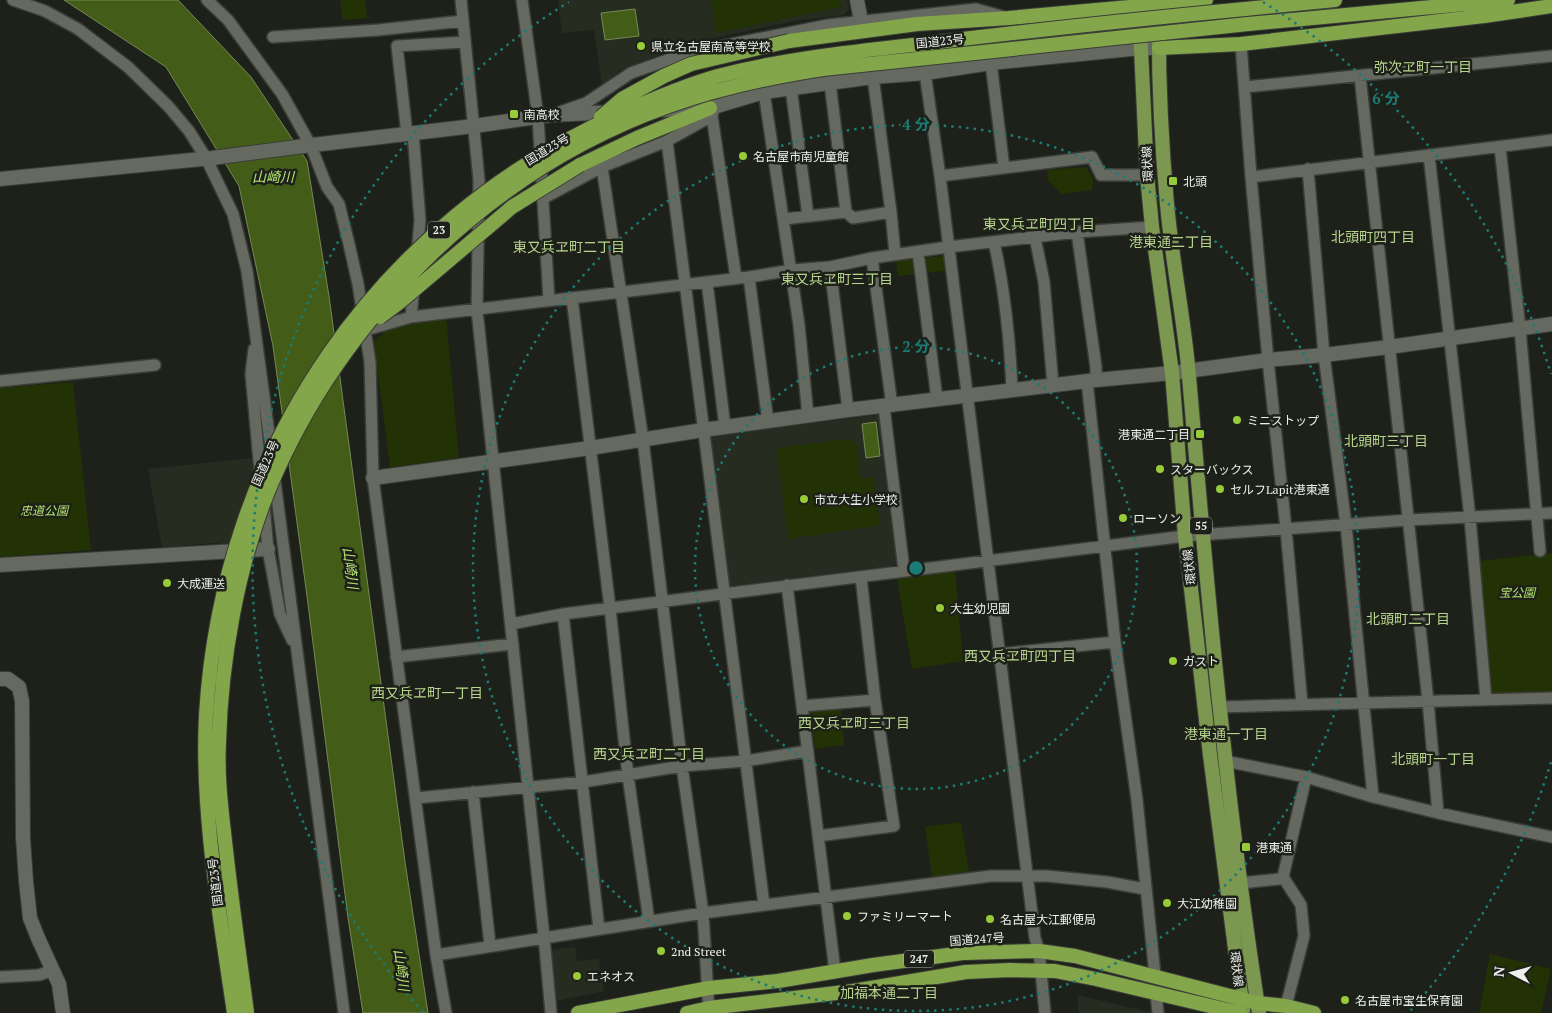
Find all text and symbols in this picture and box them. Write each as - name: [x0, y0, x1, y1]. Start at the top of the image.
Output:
- street label: 国道23号: [915, 31, 965, 51]
- place label: 県立名古屋南高等学校: [651, 39, 771, 54]
- marker: 県立名古屋南高等学校: [635, 40, 647, 52]
- district label: 弥次ヱ町一丁目: [1374, 57, 1472, 76]
- text: 6 分: [1372, 88, 1400, 108]
- place label: 南高校: [524, 107, 560, 122]
- marker: 南高校: [508, 108, 520, 120]
- text: 4 分: [902, 114, 930, 134]
- street label: 国道23号: [522, 130, 572, 168]
- street label: 環状線: [1139, 146, 1155, 182]
- place label: 名古屋市南児童館: [753, 149, 849, 164]
- marker: 名古屋市南児童館: [737, 150, 749, 162]
- water label: 山崎川: [252, 167, 296, 186]
- place label: 北頭: [1183, 174, 1207, 189]
- marker: 北頭: [1167, 175, 1179, 187]
- district label: 東又兵ヱ町四丁目: [983, 214, 1095, 233]
- road number: 23: [428, 222, 450, 238]
- district label: 北頭町四丁目: [1331, 227, 1415, 246]
- district label: 港東通二丁目: [1129, 232, 1213, 251]
- district label: 東又兵ヱ町二丁目: [513, 237, 625, 256]
- district label: 東又兵ヱ町三丁目: [781, 269, 893, 288]
- text: 2 分: [902, 336, 930, 356]
- place label: ミニストップ: [1247, 413, 1319, 428]
- marker: ミニストップ: [1231, 414, 1243, 426]
- place label: 港東通二丁目: [1118, 427, 1190, 442]
- marker: 港東通二丁目: [1194, 428, 1206, 440]
- district label: 北頭町三丁目: [1344, 431, 1428, 450]
- street label: 国道23号: [248, 438, 282, 488]
- place label: スターバックス: [1170, 462, 1254, 477]
- marker: スターバックス: [1154, 463, 1166, 475]
- place label: セルフLapit港東通: [1230, 482, 1330, 497]
- marker: セルフLapit港東通: [1214, 483, 1226, 495]
- place label: 市立大生小学校: [814, 492, 898, 507]
- marker: 市立大生小学校: [798, 493, 810, 505]
- park label: 忠道公園: [20, 503, 70, 518]
- place label: ローソン: [1133, 511, 1181, 526]
- marker: ローソン: [1117, 512, 1129, 524]
- road number: 55: [1190, 518, 1212, 534]
- water label: 山崎川: [339, 546, 363, 592]
- street label: 環状線: [1179, 548, 1199, 586]
- centre of rings: [907, 559, 925, 577]
- place label: 大成運送: [177, 576, 225, 591]
- marker: 大成運送: [161, 577, 173, 589]
- park label: 宝公園: [1499, 585, 1537, 600]
- place label: 大生幼児園: [950, 601, 1010, 616]
- marker: 大生幼児園: [934, 602, 946, 614]
- district label: 北頭町二丁目: [1366, 609, 1450, 628]
- district label: 西又兵ヱ町四丁目: [964, 646, 1076, 665]
- place label: ガスト: [1183, 654, 1219, 669]
- marker: ガスト: [1167, 655, 1179, 667]
- district label: 西又兵ヱ町一丁目: [371, 683, 483, 702]
- district label: 西又兵ヱ町三丁目: [798, 713, 910, 732]
- district label: 港東通一丁目: [1184, 724, 1268, 743]
- district label: 西又兵ヱ町二丁目: [593, 744, 705, 763]
- district label: 北頭町一丁目: [1391, 749, 1475, 768]
- place label: 港東通: [1256, 840, 1292, 855]
- marker: 港東通: [1240, 841, 1252, 853]
- street label: 国道23号: [205, 857, 225, 907]
- place label: 大江幼稚園: [1177, 896, 1237, 911]
- marker: 大江幼稚園: [1161, 897, 1173, 909]
- place label: ファミリーマート: [857, 909, 953, 924]
- marker: ファミリーマート: [841, 910, 853, 922]
- place label: 名古屋大江郵便局: [1000, 912, 1096, 927]
- marker: 名古屋大江郵便局: [984, 913, 996, 925]
- street label: 国道247号: [949, 930, 1005, 948]
- place label: 2nd Street: [671, 944, 727, 959]
- marker: 2nd Street: [655, 945, 667, 957]
- water label: 山崎川: [390, 948, 414, 994]
- north arrow: [1487, 948, 1537, 998]
- street label: 環状線: [1227, 950, 1247, 988]
- road number: 247: [904, 951, 934, 968]
- text: N: [1489, 965, 1509, 978]
- place label: エネオス: [587, 969, 635, 984]
- marker: エネオス: [571, 970, 583, 982]
- district label: 加福本通二丁目: [840, 983, 938, 1002]
- place label: 名古屋市宝生保育園: [1355, 993, 1463, 1008]
- marker: 名古屋市宝生保育園: [1339, 994, 1351, 1006]

